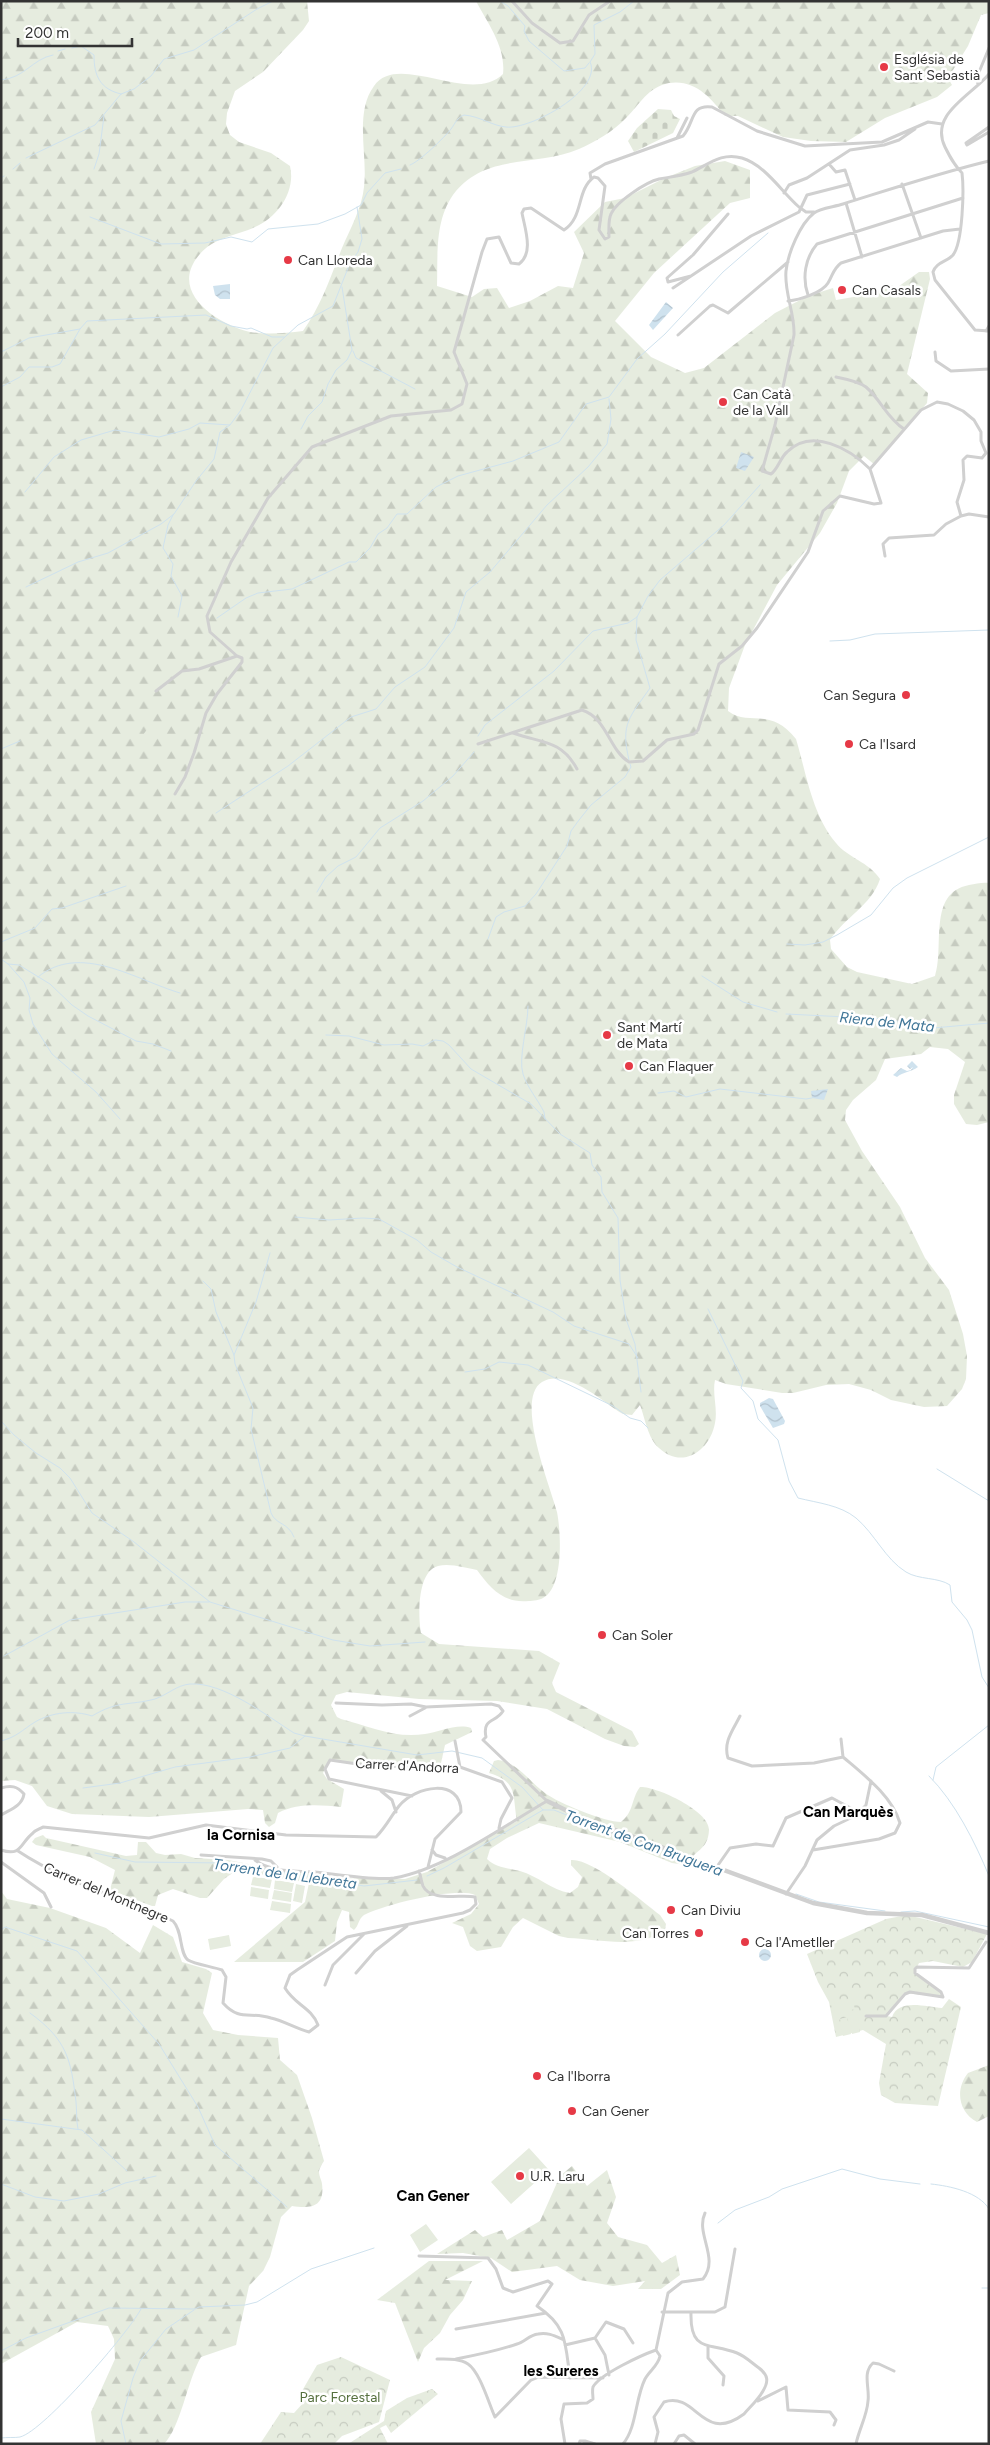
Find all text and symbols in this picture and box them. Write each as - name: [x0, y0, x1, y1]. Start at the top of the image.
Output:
- scale bar: [18, 15, 131, 47]
- text: 200 m: [25, 24, 69, 42]
- place label: Església de Sant Sebastià: [894, 51, 980, 84]
- marker: Església de Sant Sebastià: [878, 61, 890, 73]
- place label: Can Lloreda: [298, 252, 373, 269]
- marker: Can Lloreda: [282, 254, 294, 266]
- place label: Can Casals: [852, 282, 921, 299]
- marker: Can Casals: [836, 284, 848, 296]
- place label: Can Catà de la Vall: [733, 386, 791, 419]
- marker: Can Catà de la Vall: [717, 396, 729, 408]
- place label: Can Segura: [823, 687, 896, 704]
- marker: Can Segura: [900, 689, 912, 701]
- place label: Ca l'Isard: [859, 736, 916, 753]
- marker: Ca l'Isard: [843, 738, 855, 750]
- water label: Riera de Mata: [839, 1008, 936, 1036]
- place label: Sant Martí de Mata: [617, 1019, 682, 1052]
- marker: Sant Martí de Mata: [601, 1029, 613, 1041]
- place label: Can Flaquer: [639, 1058, 714, 1075]
- marker: Can Flaquer: [623, 1060, 635, 1072]
- place label: Can Soler: [612, 1627, 673, 1644]
- marker: Can Soler: [596, 1629, 608, 1641]
- street label: Carrer d'Andorra: [355, 1755, 459, 1777]
- district label: Can Marquès: [803, 1803, 893, 1821]
- water label: Torrent de Can Bruguera: [563, 1806, 726, 1880]
- district label: la Cornisa: [207, 1826, 275, 1844]
- water label: Torrent de la Llebreta: [212, 1855, 358, 1893]
- street label: Carrer del Montnegre: [41, 1859, 171, 1927]
- place label: Can Diviu: [681, 1902, 741, 1919]
- marker: Can Diviu: [665, 1904, 677, 1916]
- place label: Can Torres: [622, 1925, 689, 1942]
- marker: Can Torres: [693, 1927, 705, 1939]
- place label: Ca l'Ametller: [755, 1934, 835, 1951]
- marker: Ca l'Ametller: [739, 1936, 751, 1948]
- place label: Ca l'Iborra: [547, 2068, 610, 2085]
- marker: Ca l'Iborra: [531, 2070, 543, 2082]
- place label: Can Gener: [582, 2103, 649, 2120]
- marker: Can Gener: [566, 2105, 578, 2117]
- place label: U.R. Laru: [530, 2168, 585, 2185]
- marker: U.R. Laru: [514, 2170, 526, 2182]
- district label: Can Gener: [397, 2187, 470, 2205]
- district label: les Sureres: [523, 2362, 599, 2380]
- park label: Parc Forestal: [300, 2389, 380, 2406]

